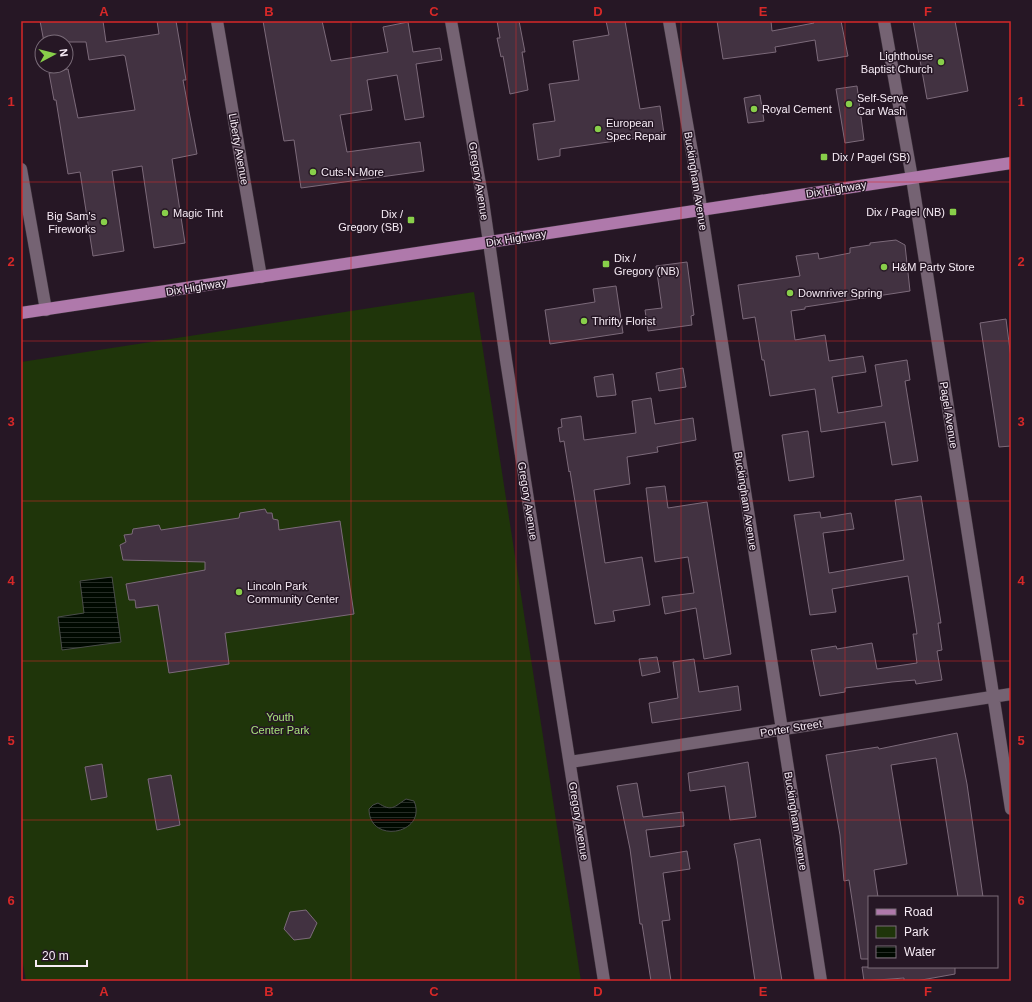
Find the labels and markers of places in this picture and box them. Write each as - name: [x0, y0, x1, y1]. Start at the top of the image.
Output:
- place label: Lighthouse Baptist Church: [861, 50, 933, 75]
- marker: Lighthouse Baptist Church: [936, 57, 946, 67]
- place label: Self-Serve Car Wash: [857, 92, 908, 117]
- marker: Self-Serve Car Wash: [844, 99, 854, 109]
- place label: Royal Cement: [762, 103, 832, 115]
- marker: Royal Cement: [749, 104, 759, 114]
- place label: European Spec Repair: [606, 117, 667, 142]
- marker: European Spec Repair: [593, 124, 603, 134]
- place label: Dix / Pagel (SB): [832, 151, 910, 163]
- marker: Dix / Pagel (SB): [819, 152, 829, 162]
- place label: Cuts-N-More: [321, 166, 384, 178]
- marker: Cuts-N-More: [308, 167, 318, 177]
- place label: Dix / Pagel (NB): [866, 206, 945, 218]
- place label: Magic Tint: [173, 207, 223, 219]
- marker: Dix / Pagel (NB): [948, 207, 958, 217]
- marker: Magic Tint: [160, 208, 170, 218]
- place label: Dix / Gregory (SB): [338, 208, 404, 233]
- place label: Big Sam's Fireworks: [47, 210, 96, 235]
- marker: Dix / Gregory (SB): [406, 215, 416, 225]
- marker: Big Sam's Fireworks: [99, 217, 109, 227]
- place label: Dix / Gregory (NB): [614, 252, 679, 277]
- marker: Dix / Gregory (NB): [601, 259, 611, 269]
- place label: H&M Party Store: [892, 261, 975, 273]
- marker: H&M Party Store: [879, 262, 889, 272]
- place label: Downriver Spring: [798, 287, 882, 299]
- marker: Downriver Spring: [785, 288, 795, 298]
- place label: Thrifty Florist: [592, 315, 656, 327]
- marker: Thrifty Florist: [579, 316, 589, 326]
- place label: Lincoln Park Community Center: [247, 580, 339, 605]
- marker: Lincoln Park Community Center: [234, 587, 244, 597]

